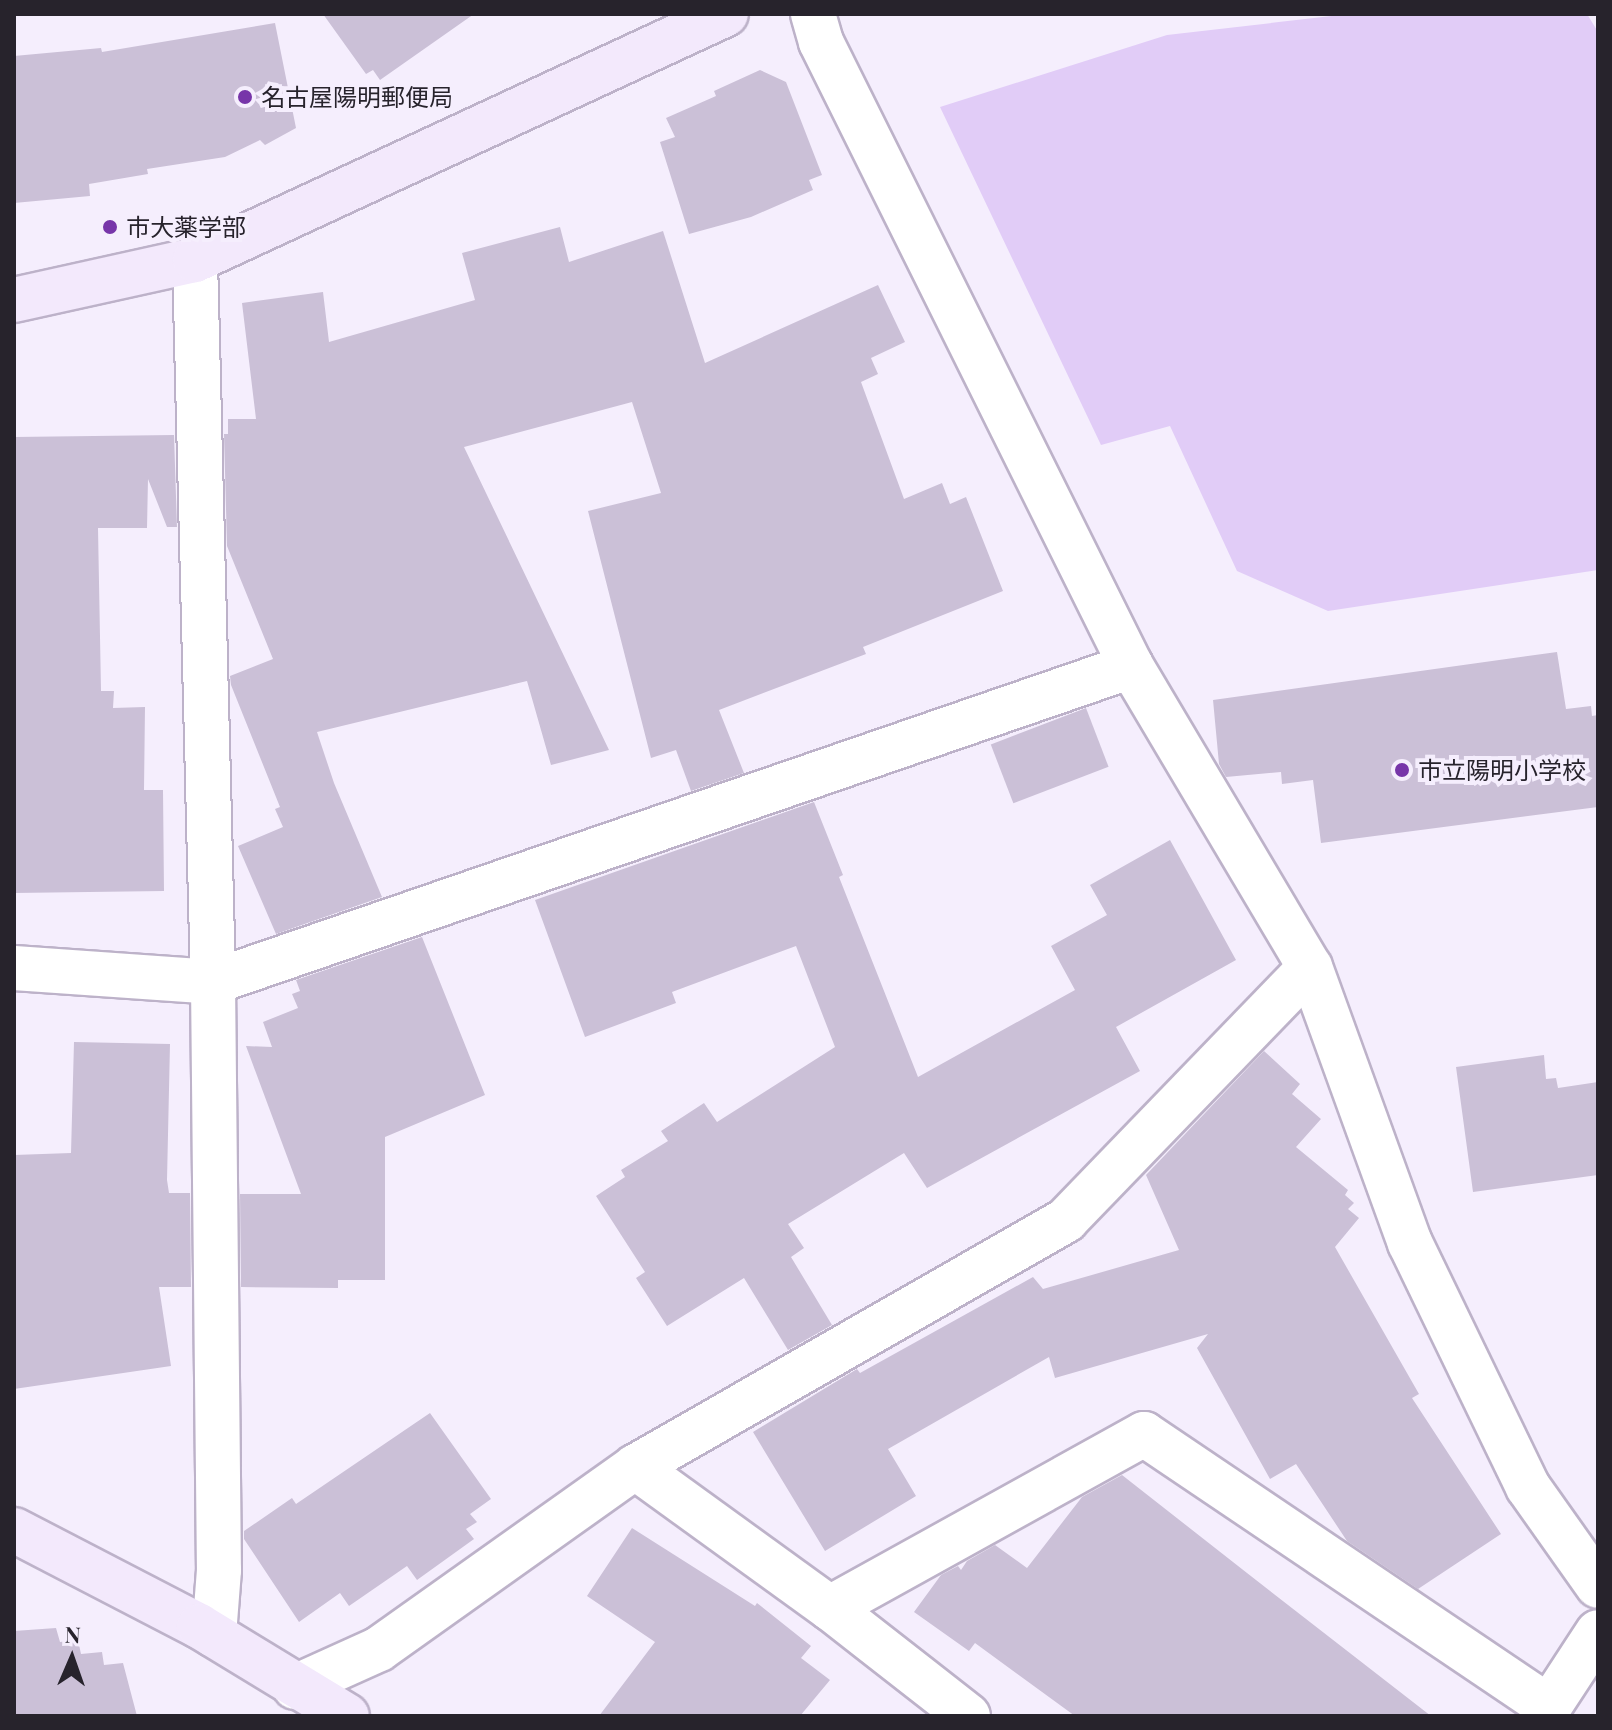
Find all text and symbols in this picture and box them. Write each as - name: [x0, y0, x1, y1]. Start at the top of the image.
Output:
- place label: 名古屋陽明郵便局: [261, 83, 453, 111]
- marker: 名古屋陽明郵便局: [236, 88, 254, 106]
- place label: 市大薬学部: [126, 213, 246, 241]
- marker: 市大薬学部: [101, 218, 119, 236]
- place label: 市立陽明小学校: [1418, 756, 1586, 784]
- marker: 市立陽明小学校: [1393, 761, 1411, 779]
- north arrow: [32, 1618, 112, 1698]
- text: N: [64, 1619, 81, 1649]

